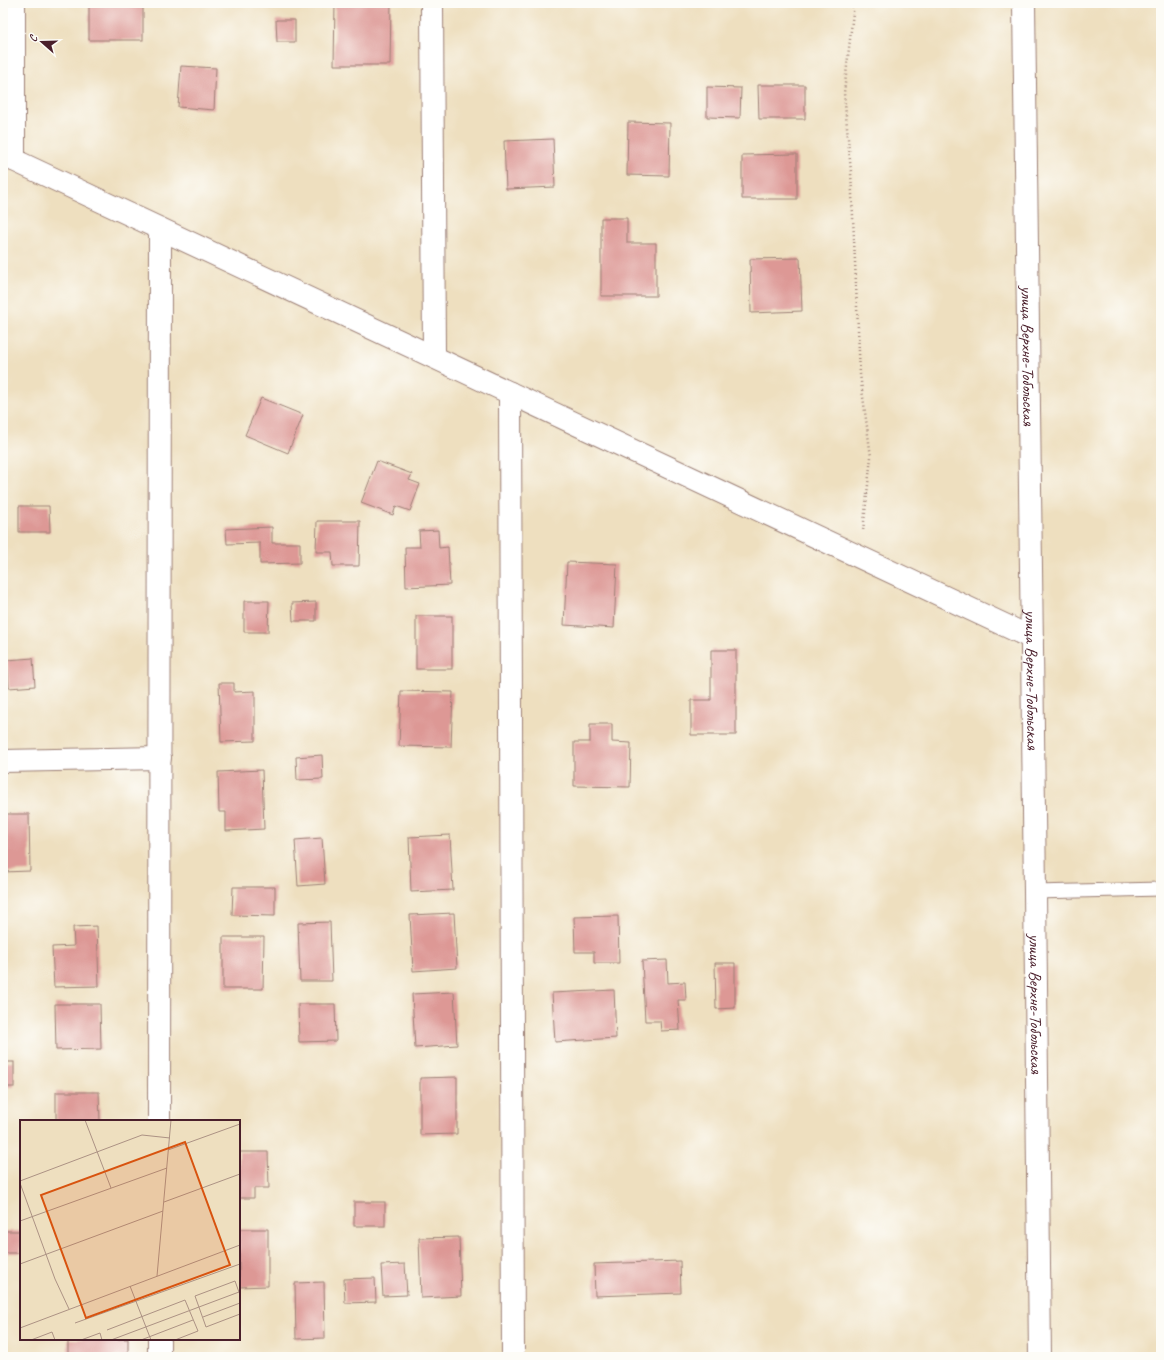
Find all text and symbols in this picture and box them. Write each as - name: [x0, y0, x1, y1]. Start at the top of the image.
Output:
- north arrow: [22, 22, 62, 62]
- text: С: [25, 32, 41, 44]
- street label: улица Верхне-Тобольская: [1017, 285, 1040, 427]
- street label: улица Верхне-Тобольская: [1021, 609, 1044, 751]
- street label: улица Верхне-Тобольская: [1025, 933, 1047, 1075]
- inset map: [20, 1120, 240, 1340]

